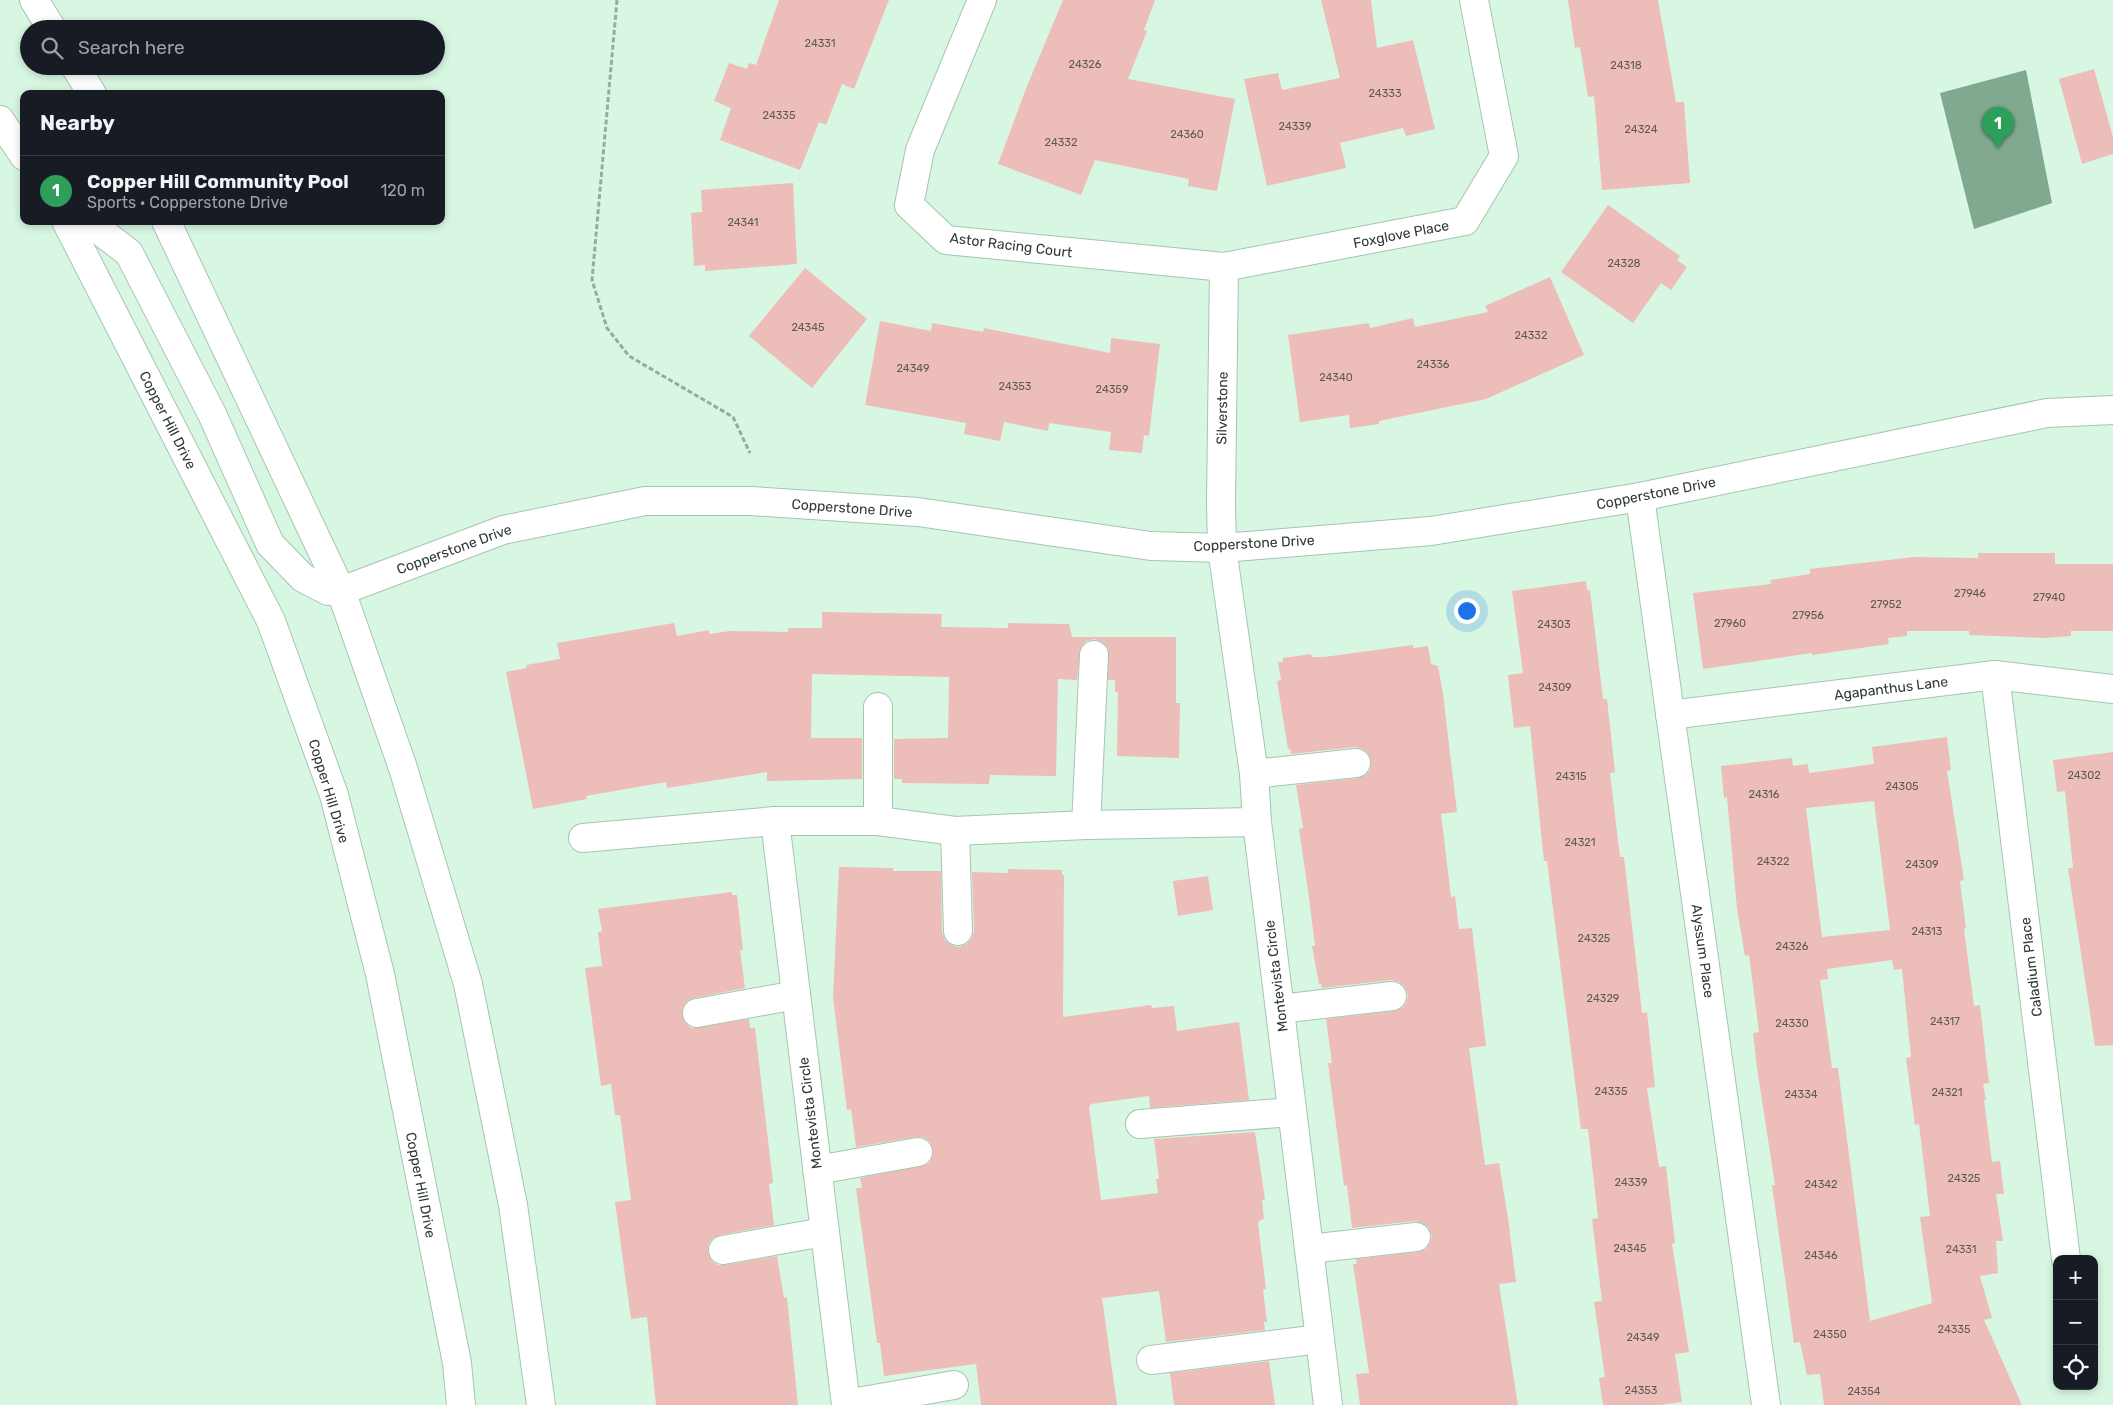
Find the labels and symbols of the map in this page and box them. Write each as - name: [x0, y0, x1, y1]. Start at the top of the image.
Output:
- house number: 24331: [805, 37, 835, 50]
- house number: 24326: [1069, 58, 1102, 71]
- house number: 24318: [1610, 59, 1642, 72]
- house number: 24333: [1368, 87, 1402, 100]
- pin: 1: [1982, 107, 2014, 148]
- house number: 24335: [763, 109, 796, 122]
- house number: 24339: [1279, 120, 1311, 133]
- house number: 24324: [1625, 123, 1658, 136]
- house number: 24360: [1170, 128, 1204, 141]
- house number: 24332: [1045, 136, 1077, 149]
- house number: 24341: [727, 216, 759, 229]
- street label: Foxglove Place: [1352, 217, 1451, 252]
- street label: Astor Racing Court: [949, 230, 1074, 262]
- house number: 24328: [1607, 257, 1641, 270]
- house number: 24345: [791, 321, 825, 334]
- house number: 24332: [1515, 329, 1547, 342]
- house number: 24336: [1416, 358, 1450, 371]
- house number: 24349: [896, 362, 930, 375]
- street label: Copper Hill Drive: [136, 368, 200, 472]
- street label: Silverstone: [1213, 371, 1232, 445]
- house number: 24340: [1319, 371, 1353, 384]
- house number: 24353: [999, 380, 1032, 393]
- house number: 24359: [1096, 383, 1128, 396]
- street label: Copperstone Drive: [1595, 474, 1717, 513]
- street label: Copperstone Drive: [791, 496, 913, 521]
- street label: Copperstone Drive: [394, 521, 514, 578]
- street label: Copperstone Drive: [1193, 532, 1315, 555]
- house number: 27946: [1954, 587, 1986, 600]
- house number: 27940: [2033, 591, 2065, 604]
- your location: [1454, 598, 1480, 624]
- house number: 27952: [1870, 598, 1902, 611]
- house number: 27956: [1792, 609, 1824, 622]
- house number: 27960: [1714, 617, 1746, 630]
- house number: 24303: [1537, 618, 1571, 631]
- street label: Agapanthus Lane: [1833, 673, 1949, 704]
- house number: 24309: [1538, 681, 1572, 694]
- street label: Copper Hill Drive: [305, 737, 352, 845]
- house number: 24302: [2067, 769, 2101, 782]
- house number: 24315: [1556, 770, 1587, 783]
- house number: 24305: [1885, 780, 1919, 793]
- house number: 24316: [1749, 788, 1780, 801]
- house number: 24321: [1565, 836, 1595, 849]
- house number: 24322: [1757, 855, 1789, 868]
- house number: 24309: [1905, 858, 1939, 871]
- street label: Alyssum Place: [1688, 903, 1718, 999]
- street label: Caladium Place: [2017, 916, 2046, 1018]
- street label: Montevista Circle: [1261, 919, 1292, 1033]
- house number: 24313: [1912, 925, 1943, 938]
- house number: 24325: [1578, 932, 1611, 945]
- house number: 24326: [1776, 940, 1809, 953]
- house number: 24329: [1587, 992, 1619, 1005]
- house number: 24317: [1930, 1015, 1960, 1028]
- house number: 24330: [1775, 1017, 1809, 1030]
- street label: Montevista Circle: [795, 1056, 826, 1170]
- house number: 24335: [1595, 1085, 1628, 1098]
- house number: 24321: [1932, 1086, 1962, 1099]
- house number: 24334: [1784, 1088, 1818, 1101]
- street label: Copper Hill Drive: [402, 1131, 439, 1240]
- house number: 24325: [1948, 1172, 1981, 1185]
- house number: 24339: [1615, 1176, 1647, 1189]
- house number: 24342: [1804, 1178, 1838, 1191]
- house number: 24345: [1613, 1242, 1647, 1255]
- house number: 24331: [1946, 1243, 1976, 1256]
- house number: 24346: [1804, 1249, 1838, 1262]
- house number: 24335: [1938, 1323, 1971, 1336]
- house number: 24350: [1813, 1328, 1847, 1341]
- house number: 24349: [1626, 1331, 1660, 1344]
- house number: 24353: [1625, 1384, 1658, 1397]
- house number: 24354: [1847, 1385, 1881, 1398]

